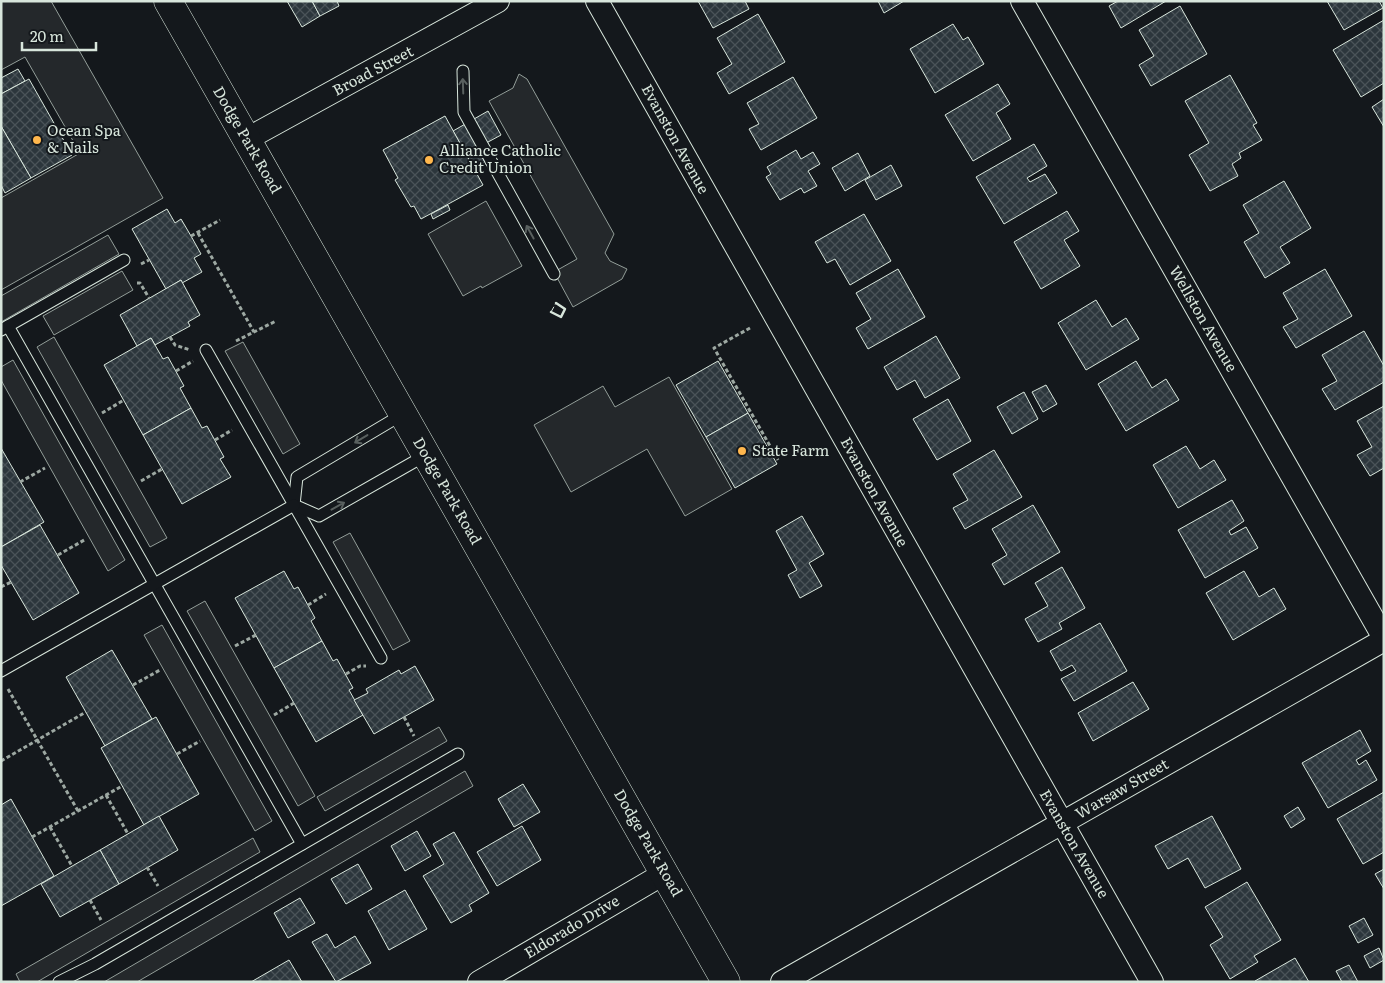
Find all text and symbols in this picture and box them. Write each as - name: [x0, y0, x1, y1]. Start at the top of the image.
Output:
- scale bar: [22, 20, 96, 52]
- text: 20 m: [30, 24, 64, 47]
- street label: Broad Street: [328, 39, 417, 101]
- one-way arrow: [459, 79, 468, 95]
- street label: Evanston Avenue: [637, 79, 716, 198]
- street label: Dodge Park Road: [208, 81, 288, 197]
- place label: Ocean Spa & Nails: [47, 118, 122, 158]
- marker: Ocean Spa & Nails: [31, 134, 43, 146]
- place label: Alliance Catholic Credit Union: [439, 138, 561, 178]
- marker: Alliance Catholic Credit Union: [423, 154, 435, 166]
- one-way arrow: [525, 225, 535, 239]
- street label: Wellston Avenue: [1164, 261, 1244, 376]
- street label: Dodge Park Road: [408, 432, 488, 548]
- street label: Evanston Avenue: [836, 432, 915, 551]
- one-way arrow: [355, 434, 369, 444]
- place label: State Farm: [752, 438, 830, 461]
- marker: State Farm: [736, 445, 748, 457]
- one-way arrow: [330, 501, 345, 511]
- street label: Warsaw Street: [1070, 752, 1172, 824]
- street label: Dodge Park Road: [609, 784, 689, 900]
- street label: Evanston Avenue: [1035, 784, 1116, 902]
- street label: Eldorado Drive: [519, 888, 623, 963]

